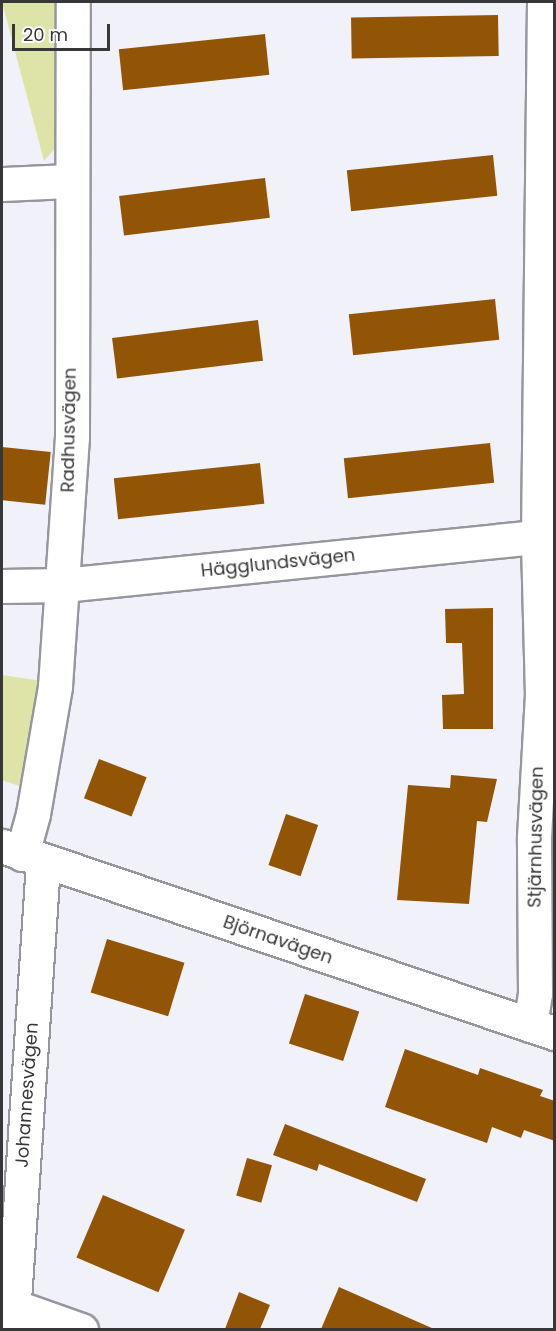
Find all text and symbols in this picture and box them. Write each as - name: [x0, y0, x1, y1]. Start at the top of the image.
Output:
- scale bar: [15, 12, 112, 50]
- text: 20 m: [23, 22, 68, 47]
- street label: Radhusvägen: [57, 367, 81, 493]
- street label: Hägglundsvägen: [200, 544, 356, 582]
- street label: Stjärnhusvägen: [524, 766, 548, 908]
- street label: Björnavägen: [220, 911, 336, 969]
- street label: Johannesvägen: [11, 1022, 43, 1168]

